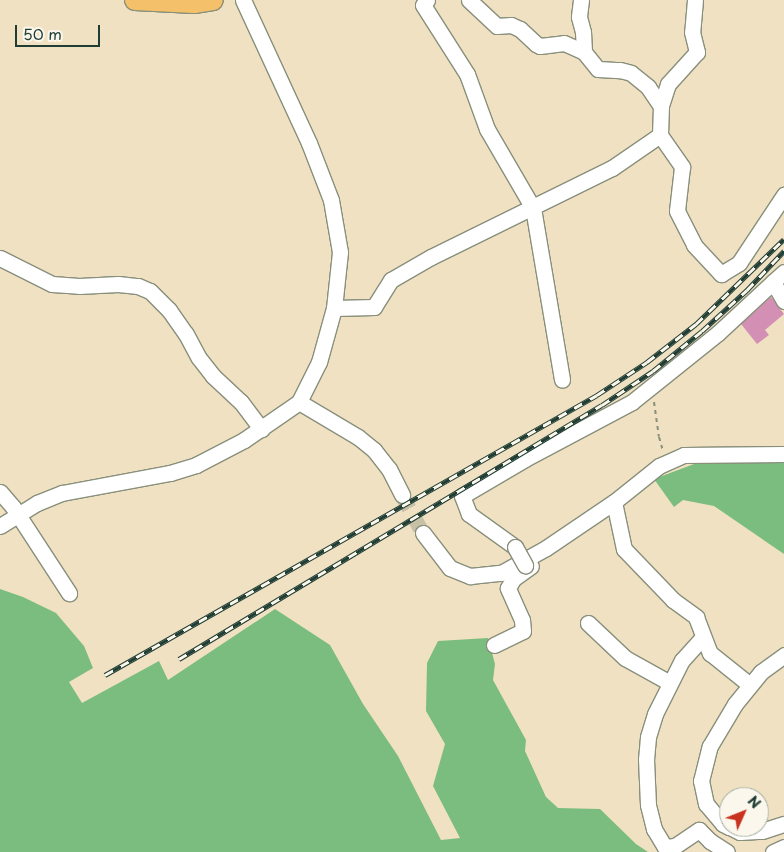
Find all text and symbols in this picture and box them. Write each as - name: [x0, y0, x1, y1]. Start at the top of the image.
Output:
- scale bar: [18, 15, 102, 47]
- text: 50 m: [23, 22, 62, 45]
- north arrow: [719, 787, 769, 837]
- text: N: [743, 791, 766, 813]

